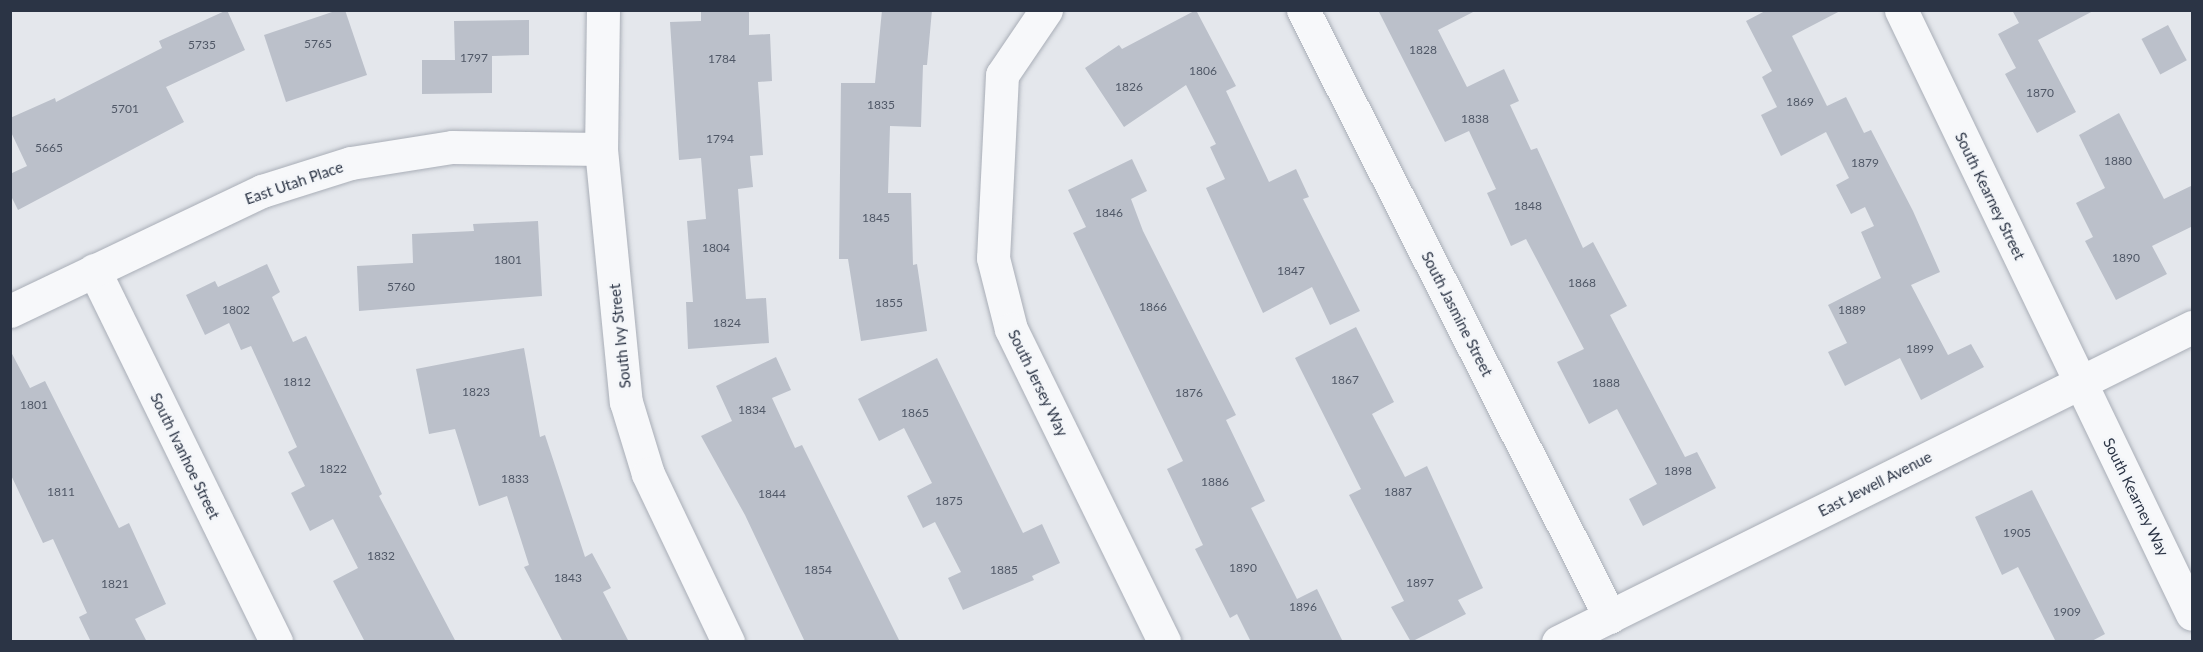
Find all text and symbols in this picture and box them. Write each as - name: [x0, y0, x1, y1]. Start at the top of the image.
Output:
- house number: 5765: [304, 37, 332, 51]
- house number: 5735: [188, 38, 216, 52]
- house number: 1828: [1409, 43, 1437, 57]
- house number: 1797: [460, 51, 488, 65]
- house number: 1784: [708, 52, 736, 66]
- house number: 1806: [1189, 64, 1217, 78]
- house number: 1826: [1115, 80, 1143, 94]
- house number: 1870: [2026, 86, 2054, 100]
- house number: 1869: [1786, 95, 1814, 109]
- house number: 1835: [867, 98, 895, 112]
- house number: 5701: [111, 102, 139, 116]
- house number: 1838: [1461, 112, 1489, 126]
- street label: South Kearney Street: [1951, 129, 2029, 263]
- house number: 1794: [706, 132, 734, 146]
- house number: 5665: [35, 141, 63, 155]
- house number: 1880: [2104, 154, 2132, 168]
- house number: 1879: [1851, 156, 1879, 170]
- street label: East Utah Place: [243, 158, 345, 208]
- house number: 1848: [1514, 199, 1542, 213]
- house number: 1846: [1095, 206, 1123, 220]
- house number: 1845: [862, 211, 890, 225]
- house number: 1804: [702, 241, 730, 255]
- street label: South Jasmine Street: [1418, 248, 1496, 380]
- house number: 1890: [2112, 251, 2140, 265]
- house number: 1801: [494, 253, 522, 267]
- house number: 1847: [1277, 264, 1305, 278]
- house number: 1868: [1568, 276, 1596, 290]
- house number: 5760: [387, 280, 415, 294]
- street label: South Ivy Street: [606, 283, 634, 389]
- house number: 1855: [875, 296, 903, 310]
- house number: 1866: [1139, 300, 1167, 314]
- house number: 1802: [222, 303, 250, 317]
- house number: 1889: [1838, 303, 1866, 317]
- house number: 1824: [713, 316, 741, 330]
- street label: South Jersey Way: [1004, 326, 1072, 440]
- house number: 1899: [1906, 342, 1934, 356]
- house number: 1867: [1331, 373, 1359, 387]
- house number: 1812: [283, 375, 311, 389]
- house number: 1888: [1592, 376, 1620, 390]
- house number: 1823: [462, 385, 490, 399]
- house number: 1876: [1175, 386, 1203, 400]
- street label: South Ivanhoe Street: [147, 390, 223, 522]
- house number: 1801: [20, 398, 48, 412]
- house number: 1834: [738, 403, 766, 417]
- house number: 1865: [901, 406, 929, 420]
- street label: South Kearney Way: [2099, 435, 2173, 559]
- street label: East Jewell Avenue: [1815, 447, 1935, 521]
- house number: 1822: [319, 462, 347, 476]
- house number: 1898: [1664, 464, 1692, 478]
- house number: 1833: [501, 472, 529, 486]
- house number: 1886: [1201, 475, 1229, 489]
- house number: 1811: [47, 485, 75, 499]
- house number: 1887: [1384, 485, 1412, 499]
- house number: 1844: [758, 487, 786, 501]
- house number: 1875: [935, 494, 963, 508]
- house number: 1905: [2003, 526, 2031, 540]
- house number: 1832: [367, 549, 395, 563]
- house number: 1890: [1229, 561, 1257, 575]
- house number: 1854: [804, 563, 832, 577]
- house number: 1885: [990, 563, 1018, 577]
- house number: 1843: [554, 571, 582, 585]
- house number: 1897: [1406, 576, 1434, 590]
- house number: 1821: [101, 577, 129, 591]
- house number: 1896: [1289, 600, 1317, 614]
- house number: 1909: [2053, 605, 2081, 619]

